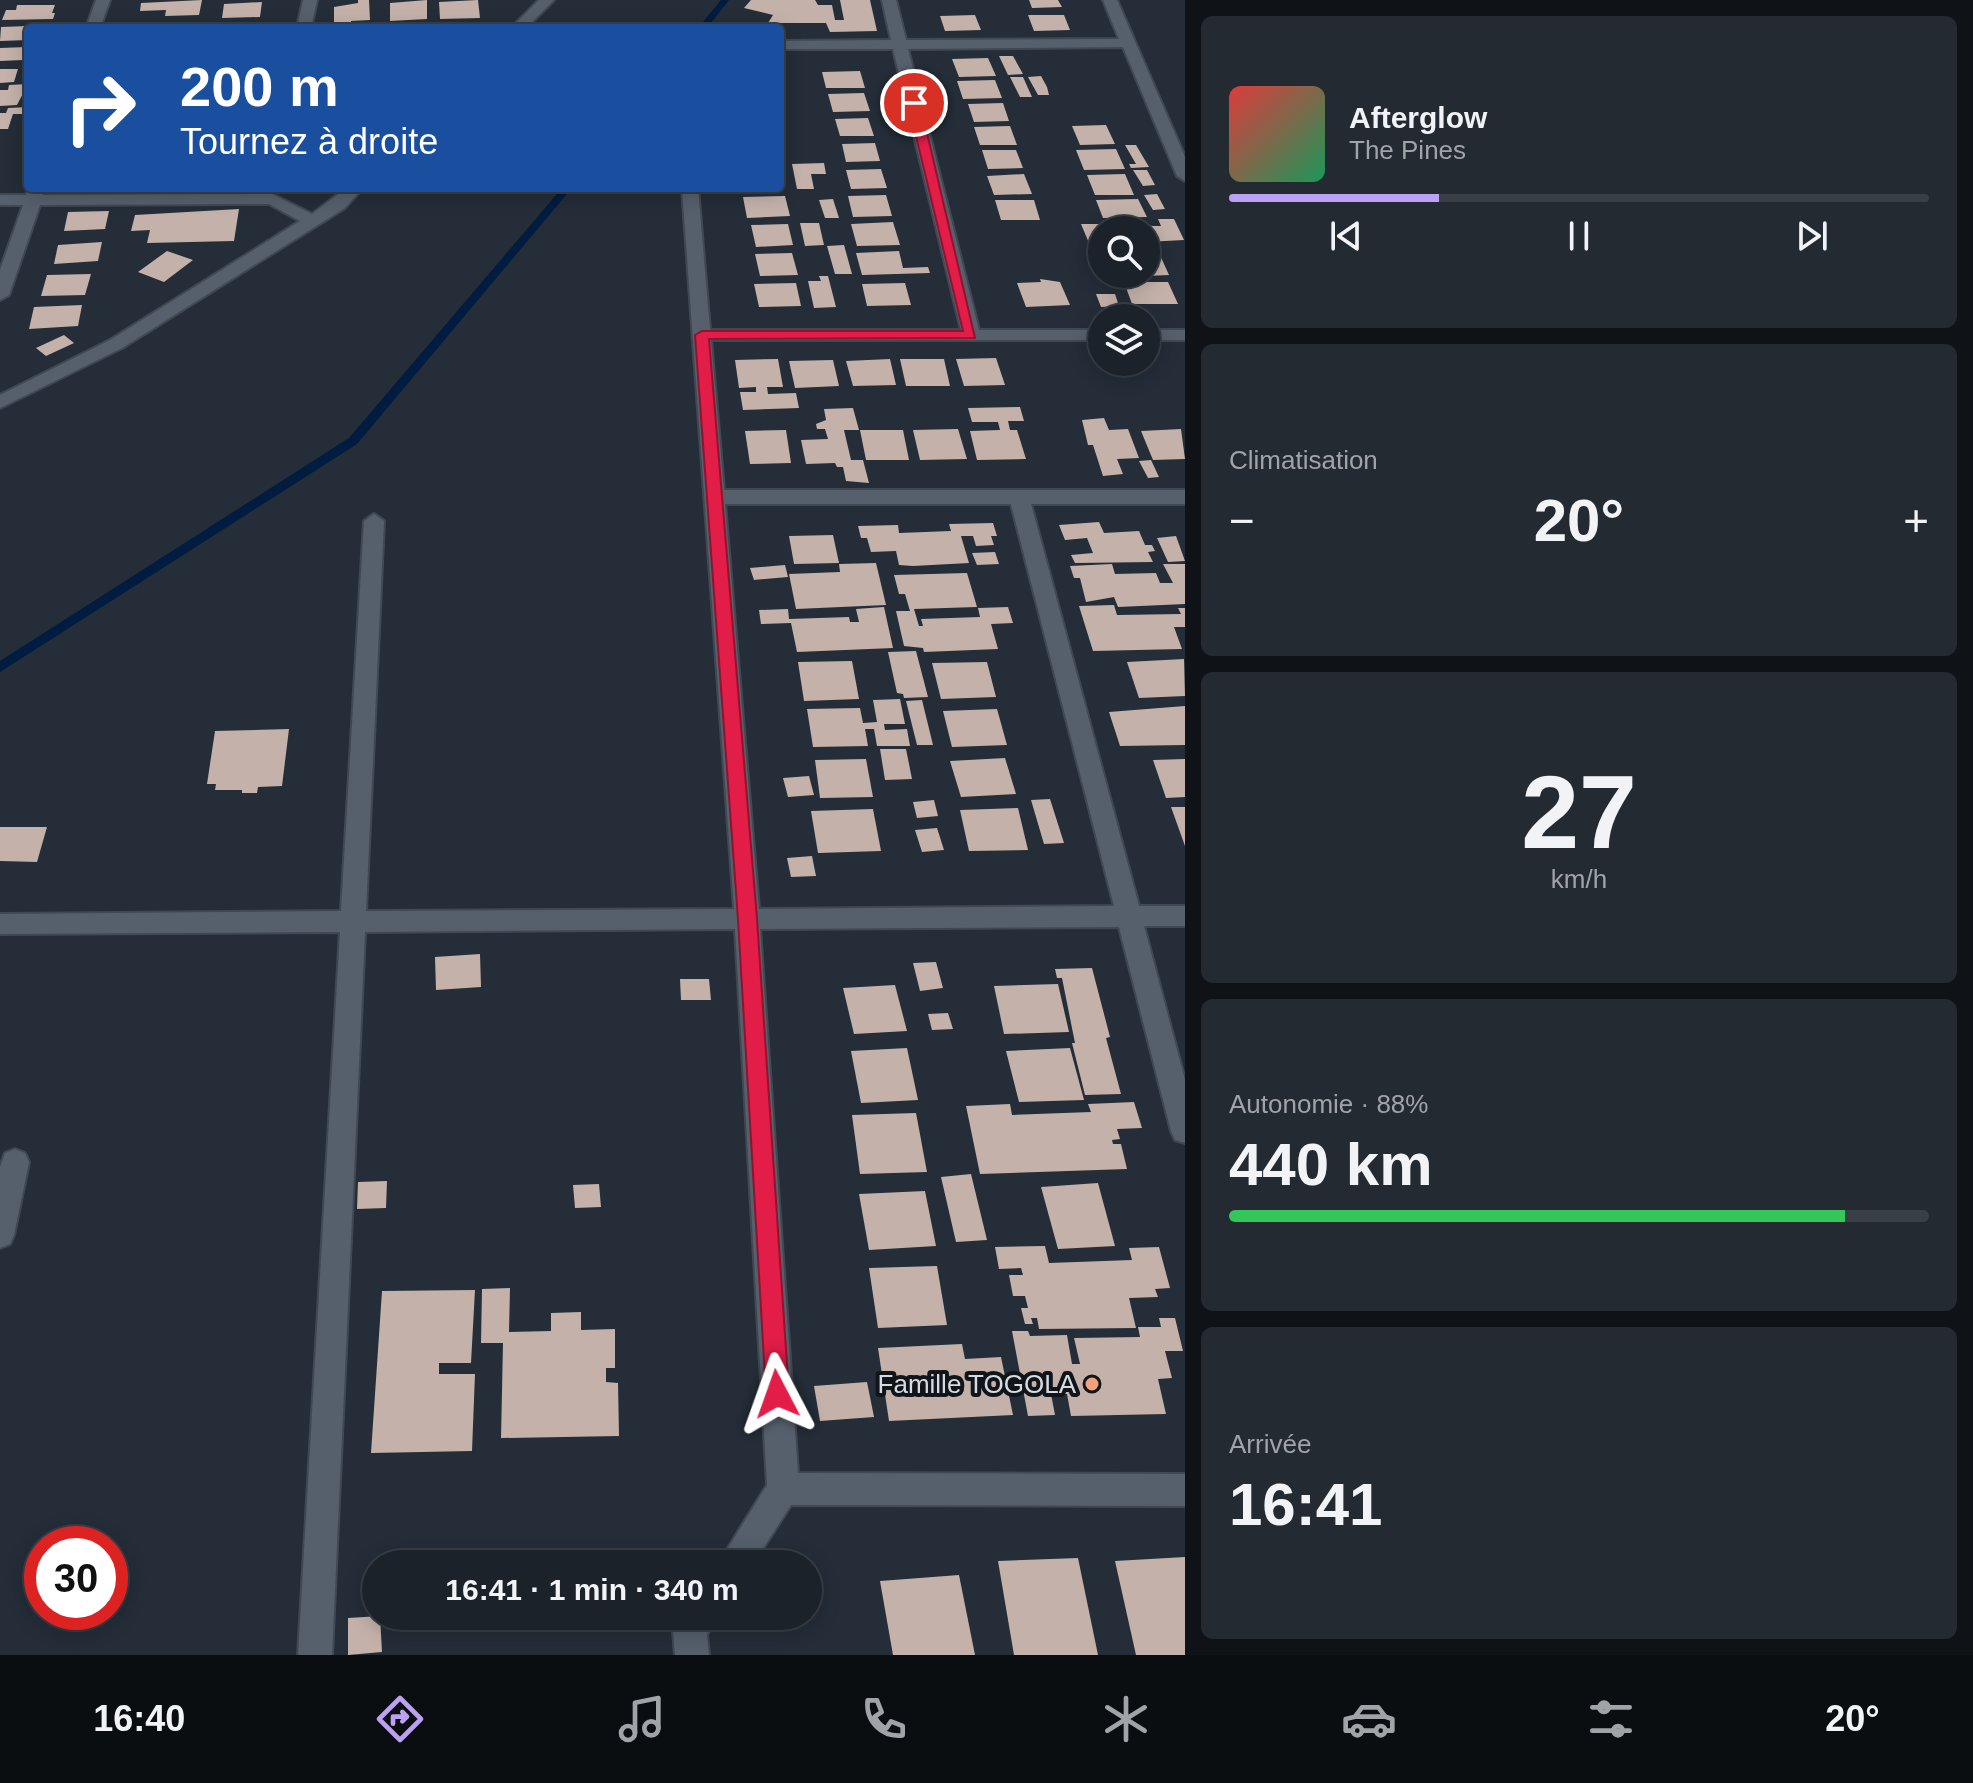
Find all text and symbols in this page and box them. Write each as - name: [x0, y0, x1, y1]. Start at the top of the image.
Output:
- text: 200 m: [180, 55, 339, 118]
- icon: right: [48, 56, 152, 160]
- pin: [880, 69, 948, 137]
- icon: arrive: [892, 81, 936, 125]
- text: Afterglow: [1349, 101, 1487, 134]
- text: Tournez à droite: [180, 121, 438, 162]
- text: The Pines: [1349, 135, 1466, 165]
- icon: previous: [1324, 214, 1368, 258]
- icon: pause: [1557, 214, 1601, 258]
- icon: next: [1790, 214, 1834, 258]
- map controls: [1088, 216, 1160, 376]
- button: search: [1088, 216, 1160, 288]
- button: layers: [1088, 304, 1160, 376]
- text: Climatisation: [1229, 445, 1378, 475]
- text: 20°: [1534, 487, 1624, 554]
- text: −: [1229, 496, 1255, 545]
- text: +: [1903, 496, 1929, 545]
- text: 27: [1521, 754, 1637, 870]
- text: km/h: [1551, 864, 1607, 894]
- text: Autonomie · 88%: [1229, 1089, 1428, 1119]
- text: 440 km: [1229, 1131, 1433, 1198]
- position arrow: [735, 1352, 819, 1436]
- place label: Famille TOGOLA: [878, 1369, 1077, 1399]
- marker: Famille TOGOLA: [1083, 1375, 1101, 1393]
- text: Arrivée: [1229, 1429, 1311, 1459]
- text: 16:41: [1229, 1471, 1382, 1538]
- speed limit sign: 30: [24, 1526, 128, 1630]
- text: 16:41 · 1 min · 340 m: [445, 1573, 739, 1606]
- icon: directions: [372, 1691, 428, 1747]
- icon: music: [614, 1691, 670, 1747]
- icon: phone: [856, 1691, 912, 1747]
- icon: climate: [1098, 1691, 1154, 1747]
- icon: car: [1341, 1691, 1397, 1747]
- icon: filters: [1583, 1691, 1639, 1747]
- text: 16:40: [93, 1698, 185, 1739]
- text: 20°: [1825, 1698, 1880, 1739]

